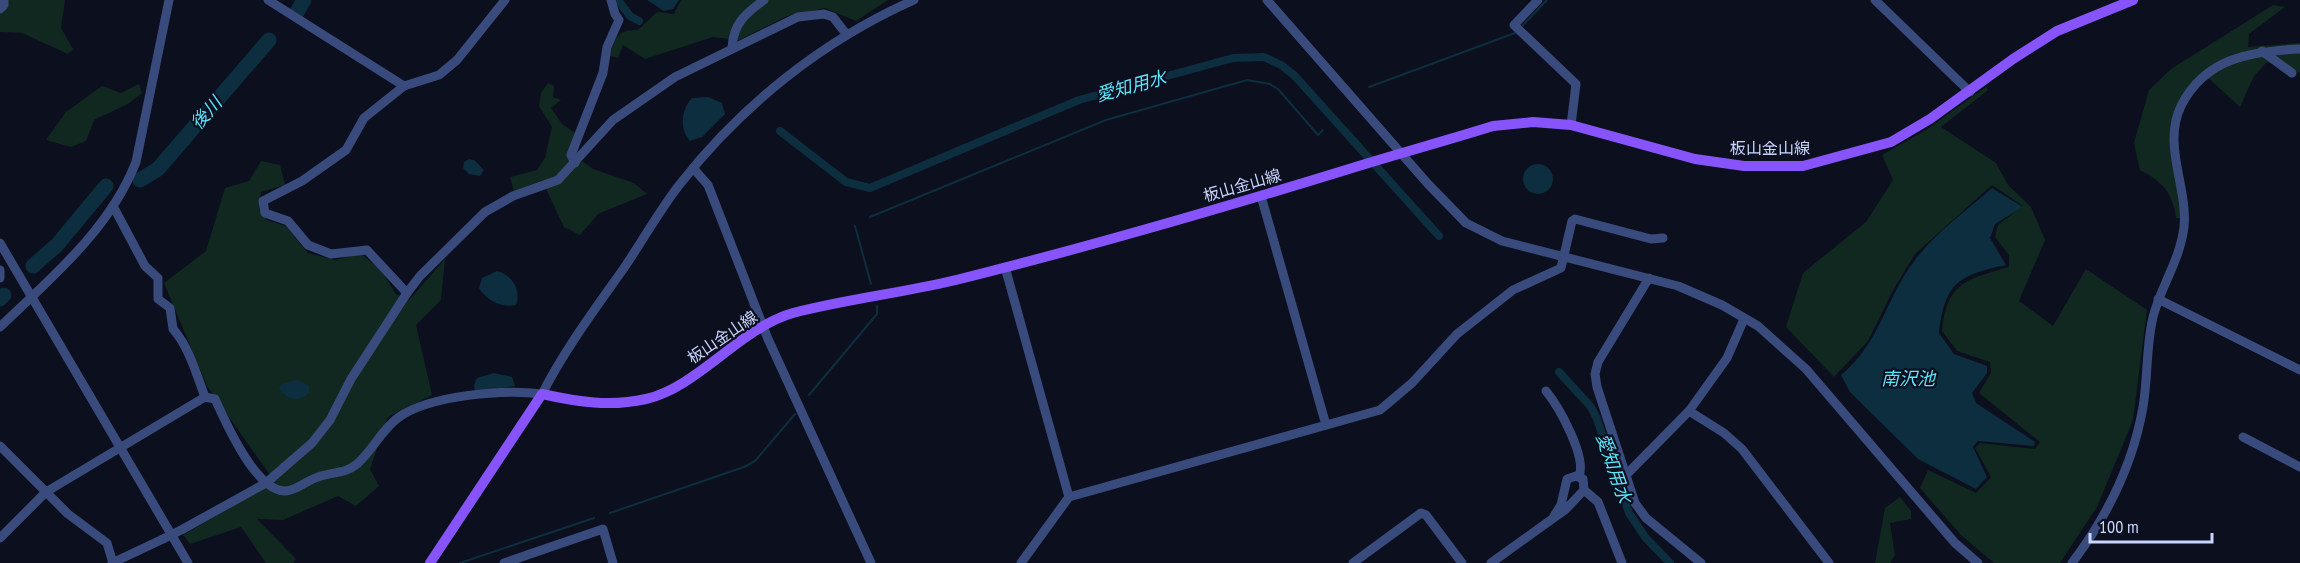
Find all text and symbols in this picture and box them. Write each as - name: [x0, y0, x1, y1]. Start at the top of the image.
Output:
- water label: 愛知用水: [1093, 65, 1171, 106]
- water label: 後川: [186, 90, 228, 134]
- street label: 板山金山線: [1730, 138, 1810, 158]
- street label: 板山金山線: [1201, 164, 1283, 206]
- street label: 板山金山線: [683, 306, 761, 368]
- water label: 南沢池: [1881, 367, 1937, 390]
- water label: 愛知用水: [1591, 430, 1637, 508]
- scale bar: [2090, 506, 2212, 544]
- text: 100 m: [2099, 515, 2139, 538]

